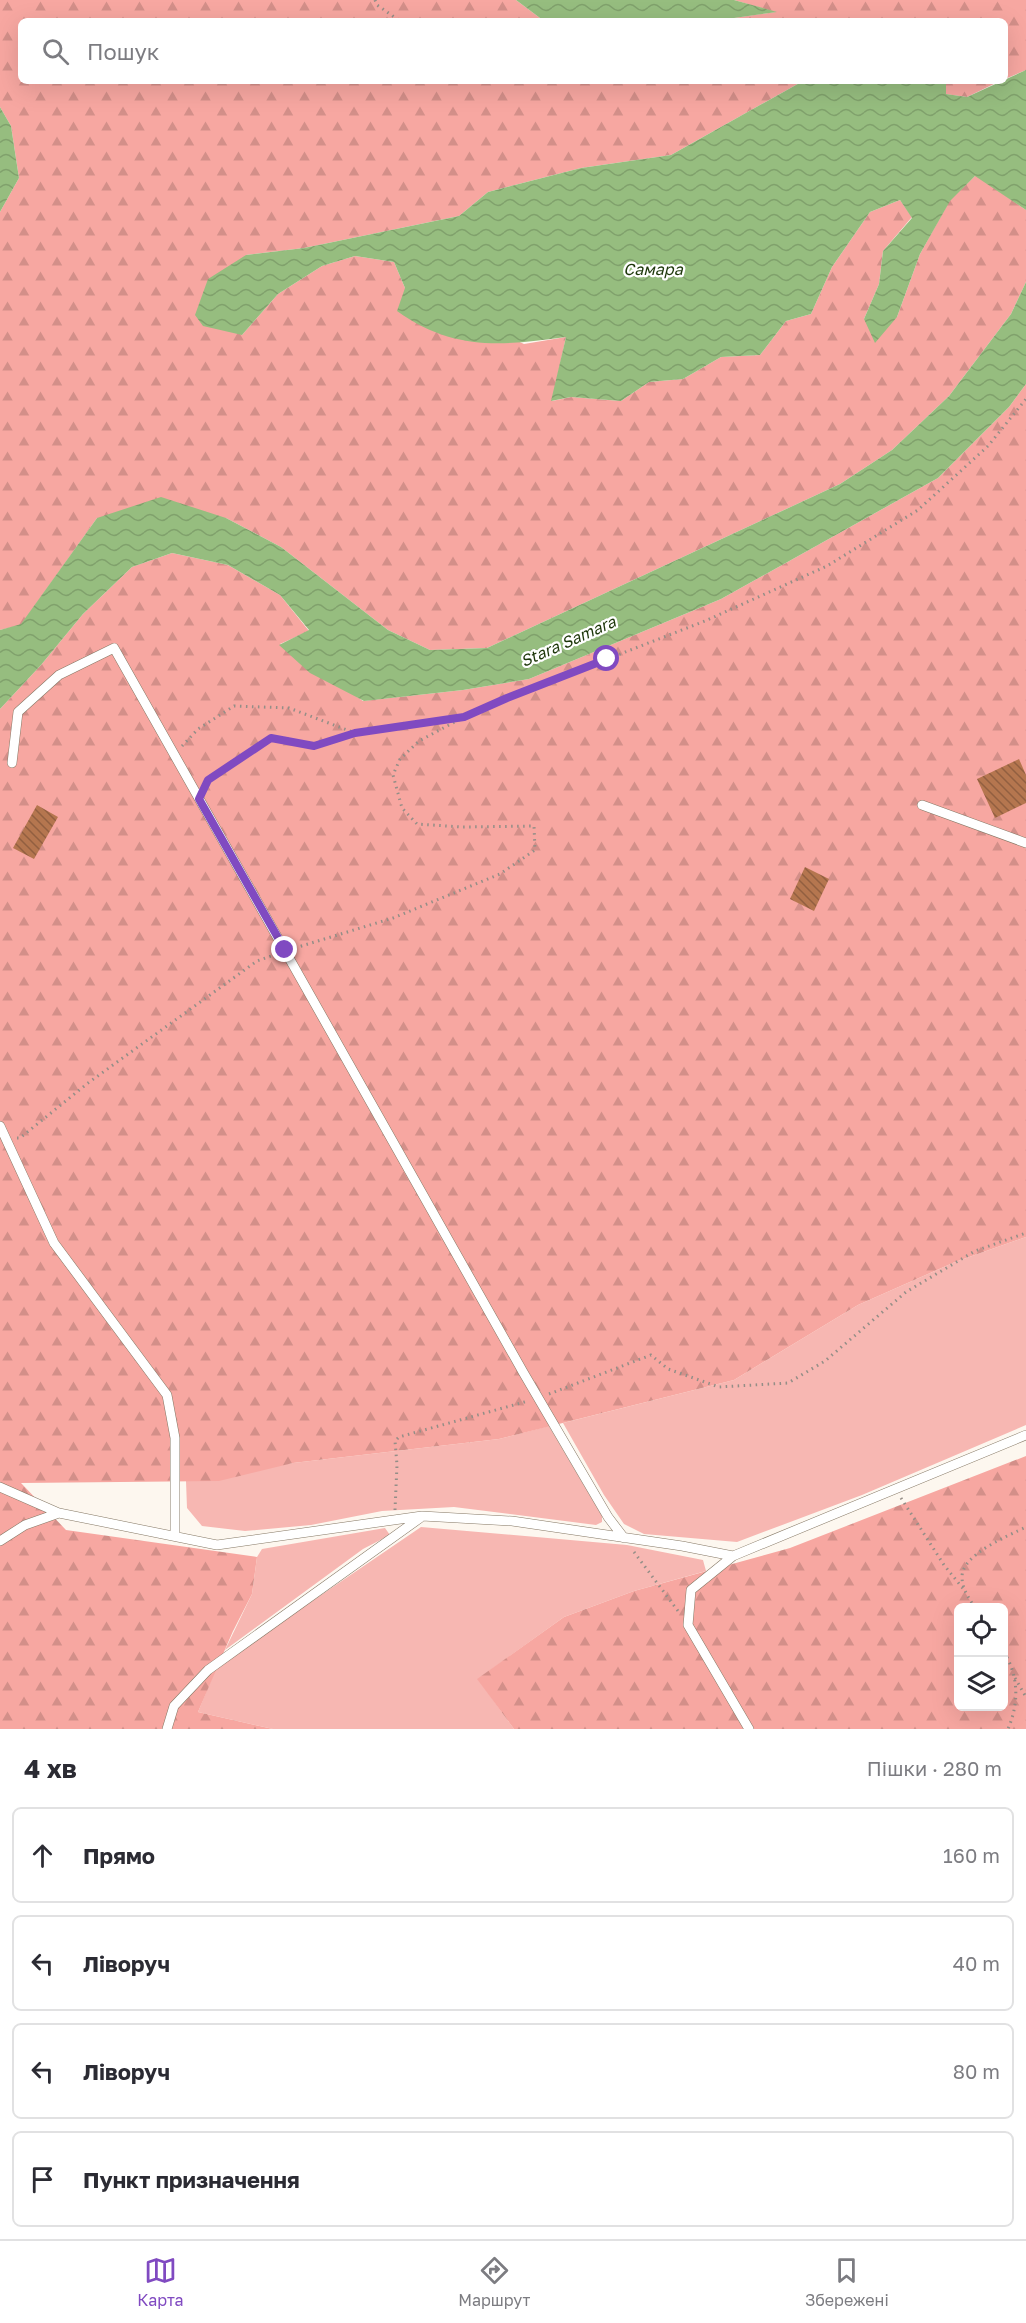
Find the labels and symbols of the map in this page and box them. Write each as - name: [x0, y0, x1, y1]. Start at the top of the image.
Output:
- water label: Самара: [623, 259, 684, 279]
- water label: Stara Samara: [517, 611, 620, 671]
- route start: [593, 645, 619, 671]
- route end: [271, 936, 297, 962]

